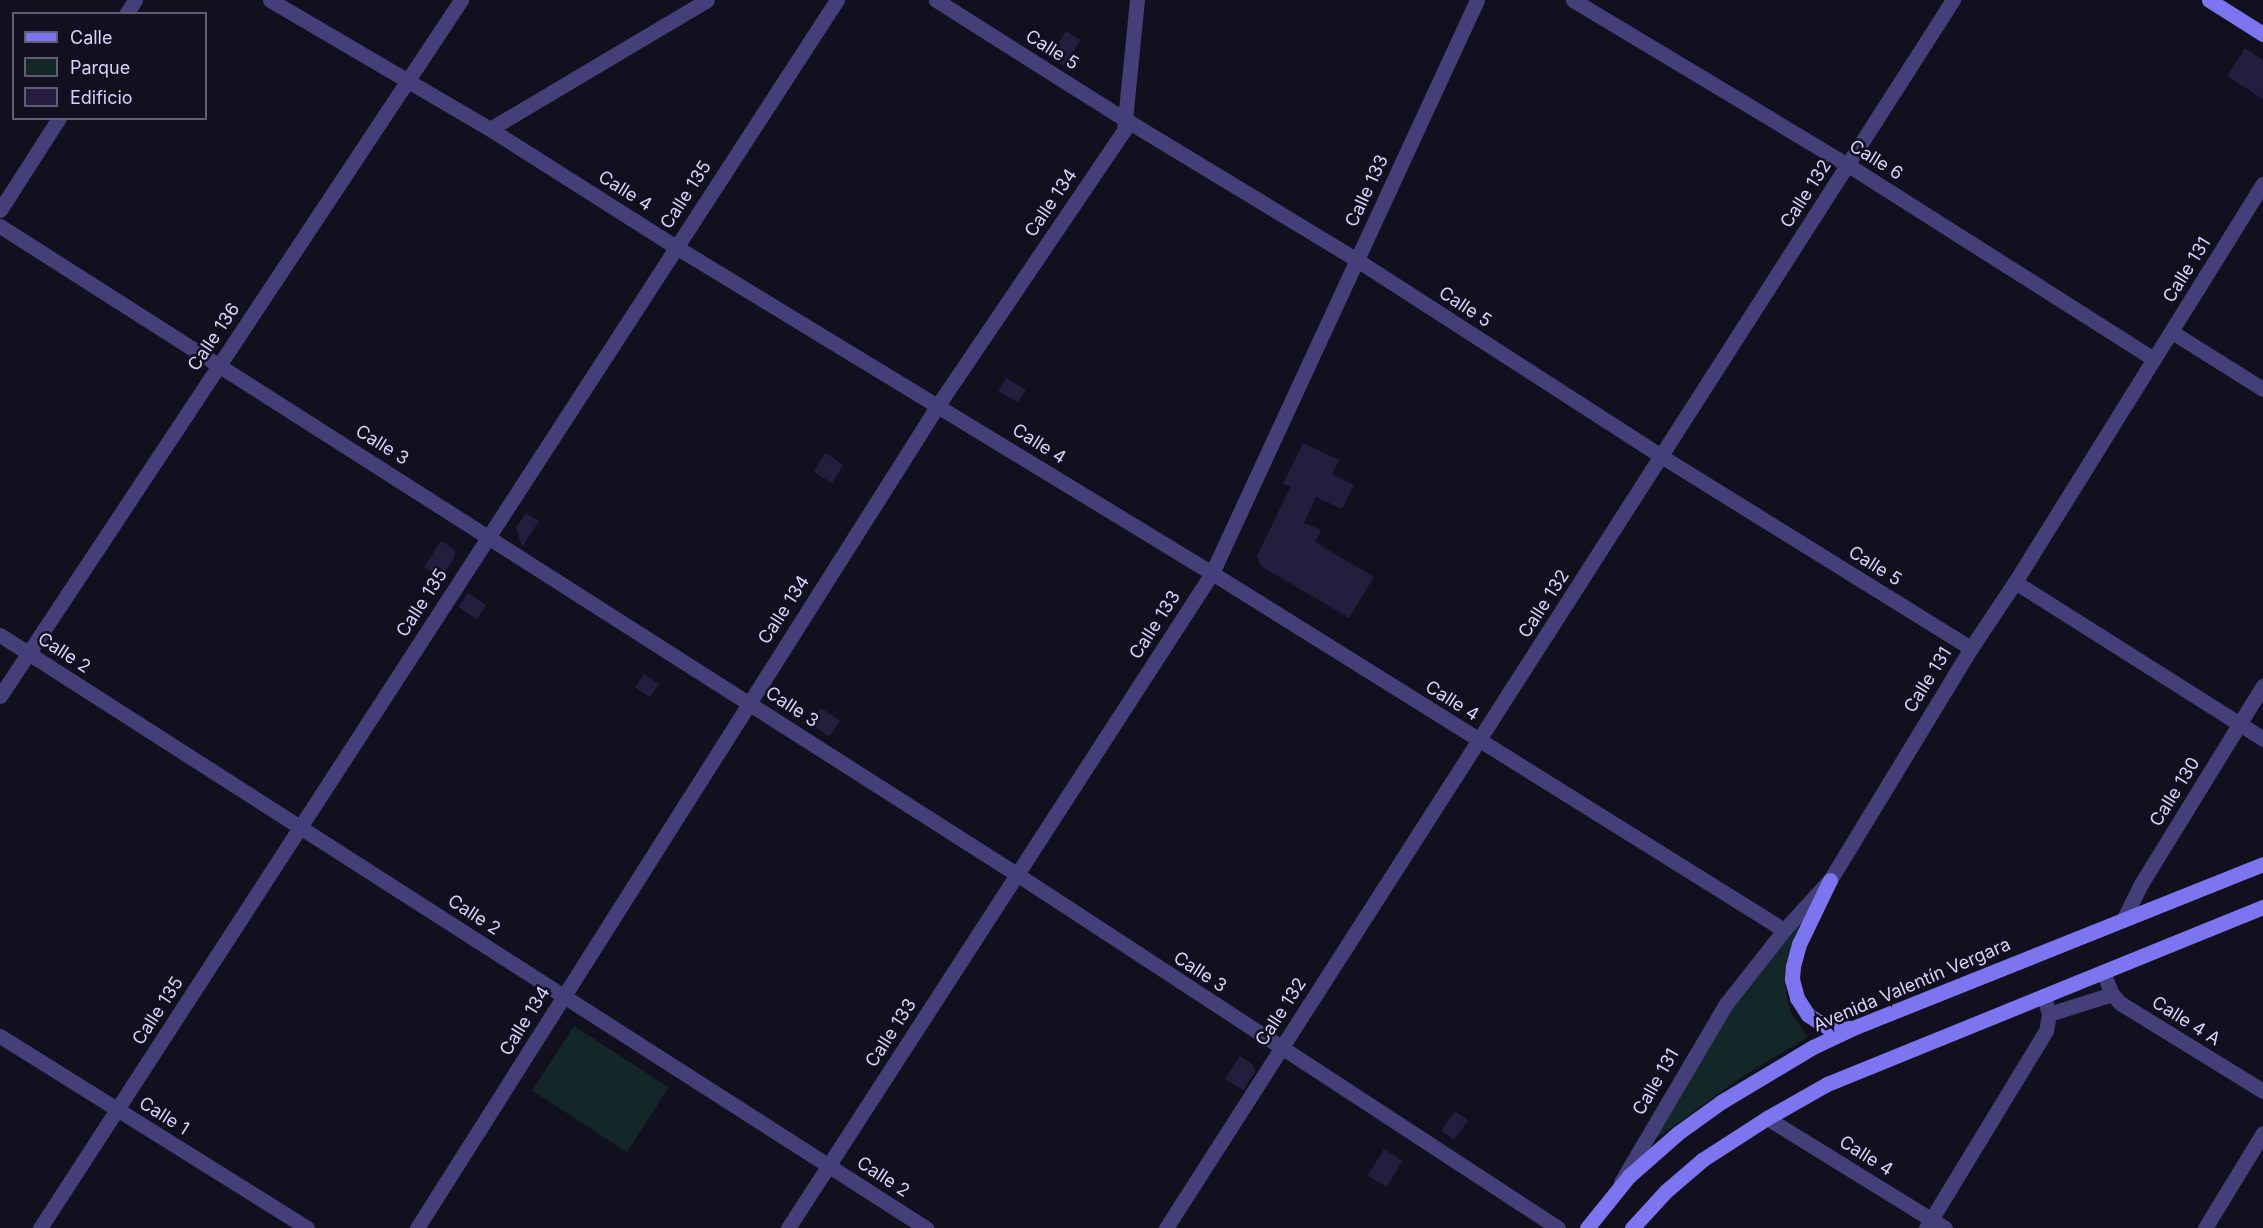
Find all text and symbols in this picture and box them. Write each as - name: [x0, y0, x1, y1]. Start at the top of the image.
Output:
- legend: [12, 12, 207, 120]
- street label: Calle 5: [1021, 25, 1083, 75]
- text: Calle: [70, 27, 112, 48]
- text: Parque: [70, 57, 130, 78]
- text: Edificio: [70, 87, 133, 108]
- street label: Calle 6: [1845, 135, 1907, 185]
- street label: Calle 133: [1341, 152, 1393, 230]
- street label: Calle 132: [1776, 156, 1836, 232]
- street label: Calle 135: [656, 157, 716, 233]
- street label: Calle 134: [1020, 165, 1082, 241]
- street label: Calle 4: [594, 166, 656, 216]
- street label: Calle 131: [2158, 233, 2216, 307]
- street label: Calle 5: [1435, 282, 1495, 332]
- street label: Calle 136: [183, 299, 245, 375]
- street label: Calle 4: [1008, 419, 1070, 469]
- street label: Calle 3: [351, 420, 413, 470]
- street label: Calle 5: [1844, 541, 1906, 591]
- street label: Calle 135: [392, 565, 452, 641]
- street label: Calle 132: [1514, 566, 1574, 642]
- street label: Calle 134: [754, 572, 814, 648]
- street label: Calle 133: [1125, 587, 1185, 663]
- street label: Calle 2: [34, 628, 94, 678]
- street label: Calle 131: [1899, 643, 1957, 717]
- street label: Calle 4: [1421, 676, 1483, 726]
- street label: Calle 3: [762, 682, 822, 732]
- street label: Calle 130: [2145, 753, 2205, 831]
- street label: Calle 2: [444, 890, 504, 940]
- street label: Avenida Valentín Vergara: [1810, 934, 2014, 1036]
- street label: Calle 3: [1170, 947, 1230, 997]
- street label: Calle 135: [128, 973, 188, 1049]
- street label: Calle 132: [1251, 974, 1311, 1050]
- street label: Calle 134: [495, 982, 555, 1060]
- street label: Calle 4 A: [2148, 992, 2224, 1050]
- street label: Calle 133: [861, 995, 921, 1071]
- street label: Calle 131: [1628, 1045, 1684, 1119]
- street label: Calle 1: [135, 1092, 193, 1140]
- street label: Calle 4: [1835, 1131, 1897, 1181]
- street label: Calle 2: [853, 1152, 913, 1202]

